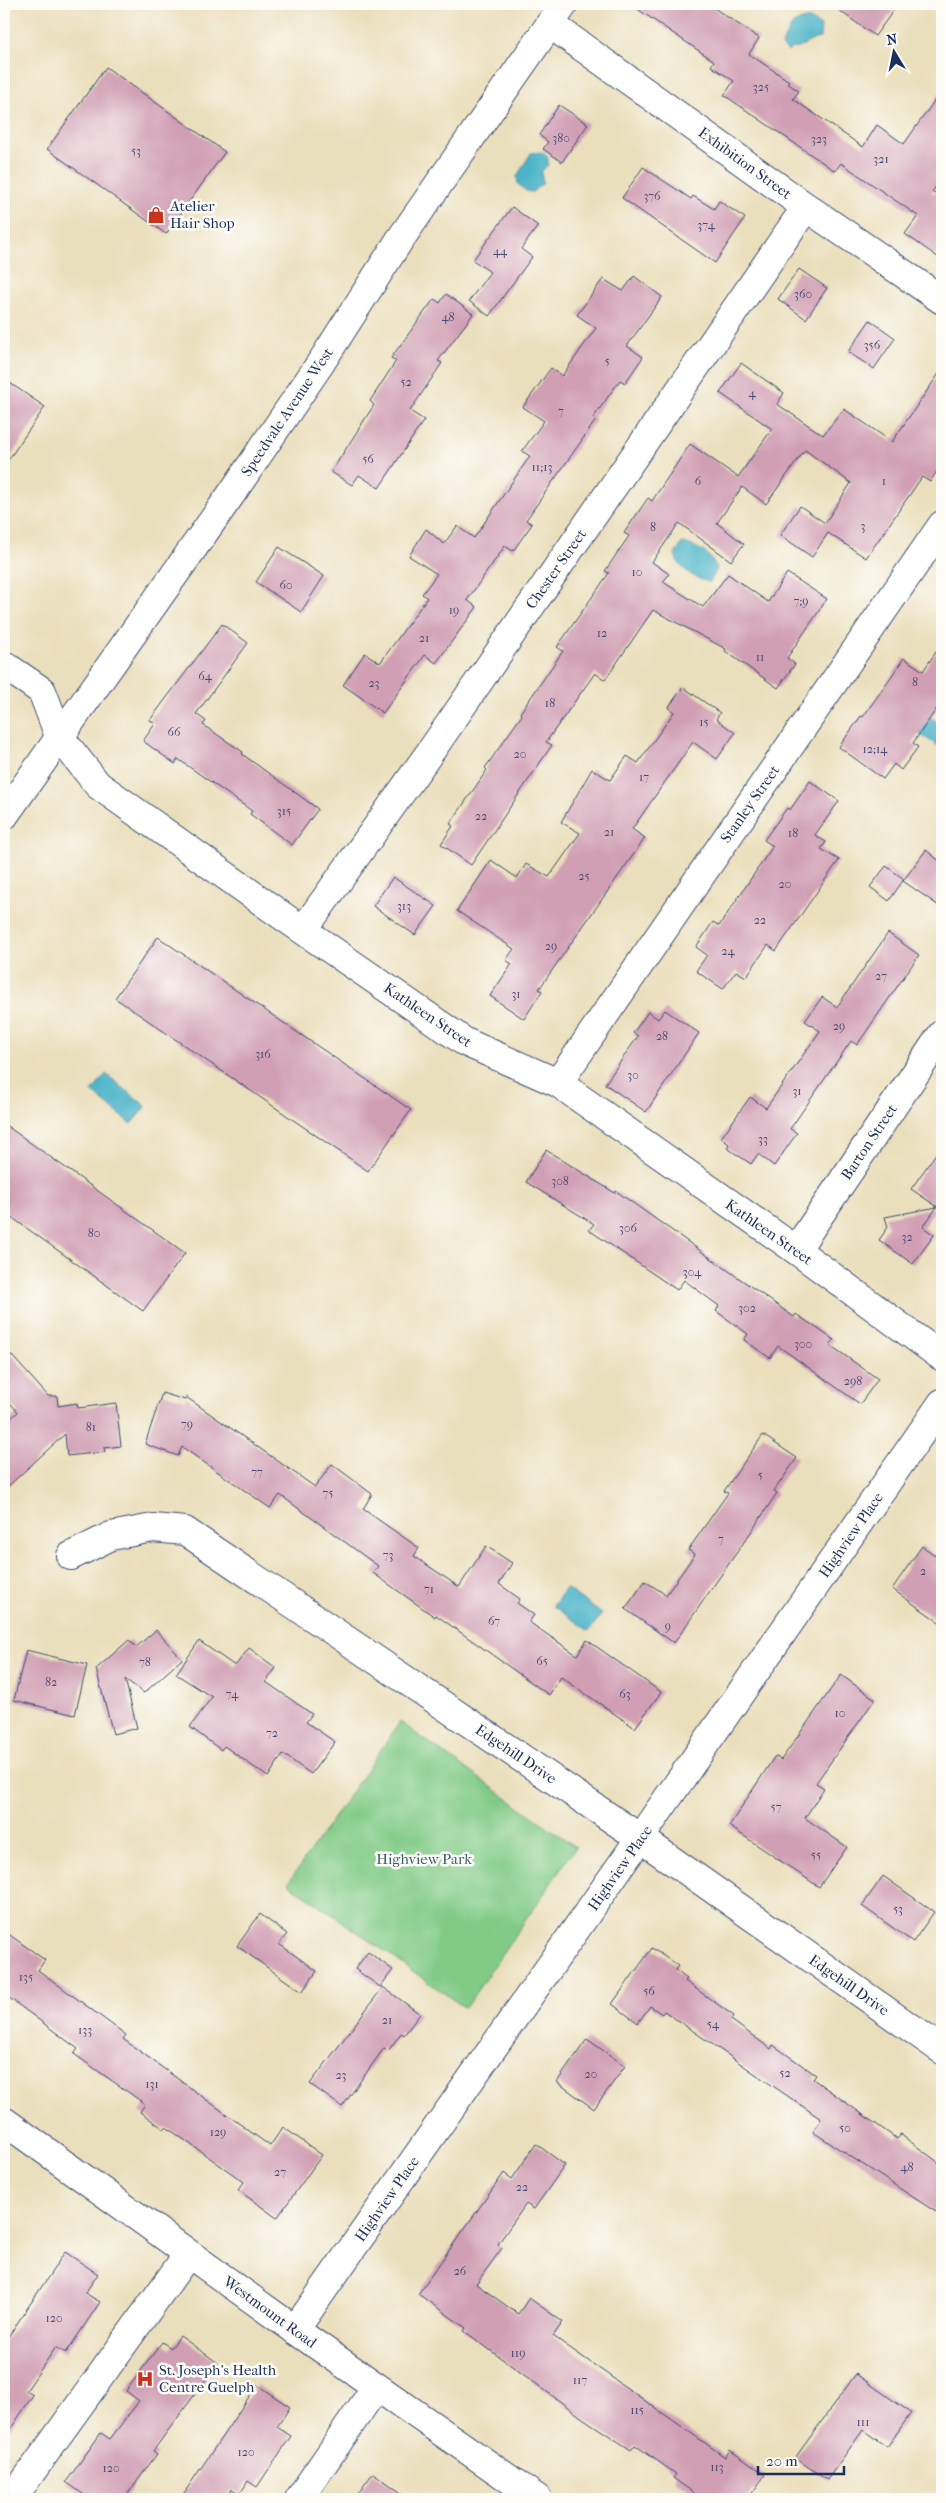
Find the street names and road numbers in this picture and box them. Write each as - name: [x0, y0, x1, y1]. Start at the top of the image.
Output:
- street label: Exhibition Street: [695, 123, 796, 203]
- street label: Speedvale Avenue West: [237, 344, 337, 480]
- street label: Chester Street: [522, 525, 591, 612]
- street label: Stanley Street: [717, 761, 784, 846]
- street label: Kathleen Street: [381, 979, 476, 1051]
- street label: Barton Street: [837, 1100, 901, 1183]
- street label: Kathleen Street: [722, 1195, 817, 1269]
- street label: Highview Place: [815, 1488, 887, 1581]
- street label: Edgehill Drive: [472, 1720, 560, 1788]
- street label: Highview Place: [584, 1821, 656, 1914]
- street label: Edgehill Drive: [805, 1951, 893, 2020]
- street label: Highview Place: [351, 2152, 423, 2245]
- street label: Westmount Road: [219, 2272, 321, 2352]

